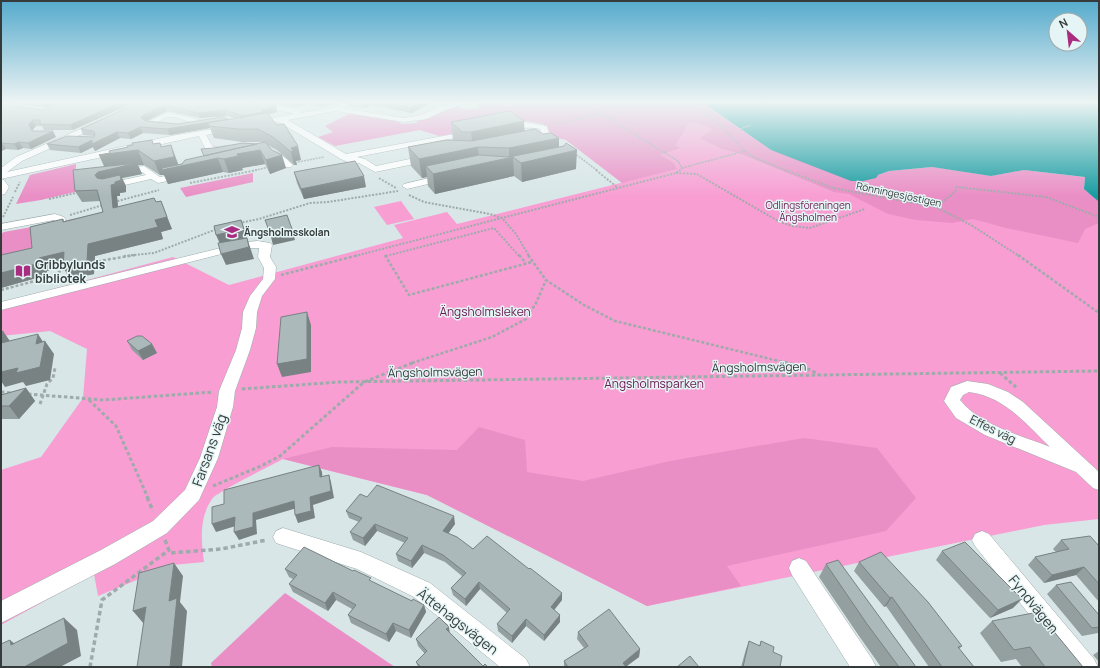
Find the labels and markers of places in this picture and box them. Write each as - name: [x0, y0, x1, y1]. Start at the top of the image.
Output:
- school or university icon: Ängsholmsskolan: [223, 223, 241, 241]
- place label: Ängsholmsskolan: [244, 225, 330, 239]
- place label: Gribbylunds bibliotek: [35, 256, 106, 287]
- library icon: Gribbylunds bibliotek: [14, 262, 32, 280]

